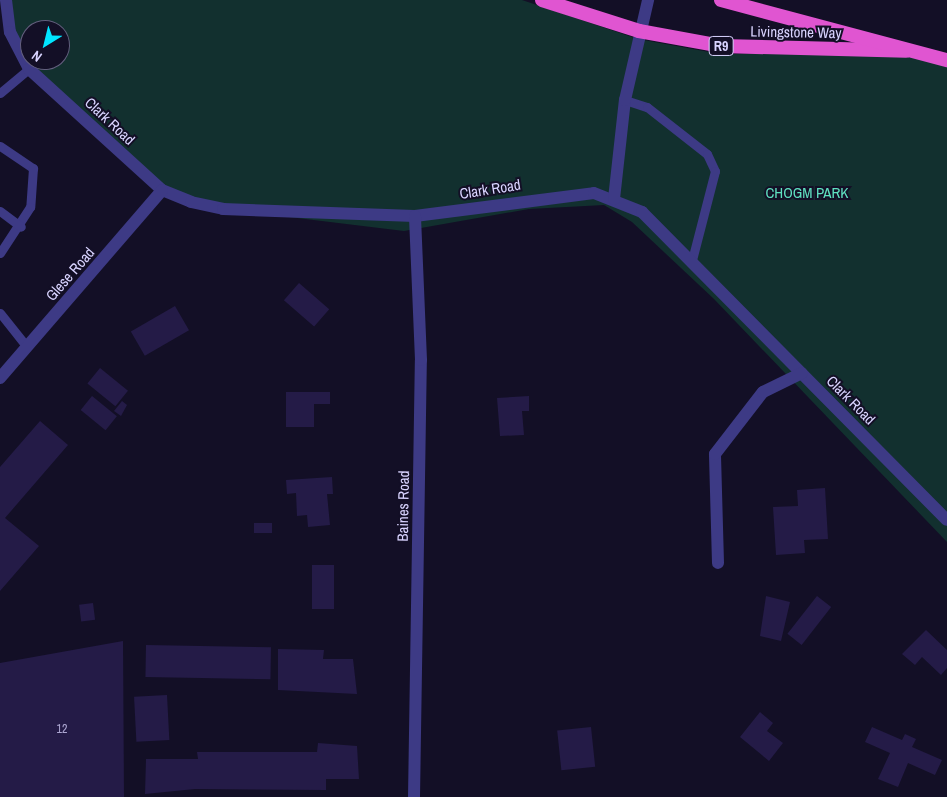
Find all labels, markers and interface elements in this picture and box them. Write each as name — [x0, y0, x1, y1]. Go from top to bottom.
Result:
north arrow — [20, 20, 70, 70]
street label: Livingstone Way — [750, 22, 842, 42]
road number: R9 — [708, 34, 734, 58]
text: N — [28, 47, 45, 66]
street label: Clark Road — [81, 93, 139, 149]
street label: Clark Road — [458, 175, 522, 203]
park label: CHOGM PARK — [765, 184, 849, 202]
street label: Glese Road — [42, 244, 98, 304]
street label: Clark Road — [823, 372, 879, 428]
street label: Baines Road — [393, 470, 413, 542]
house number: 12 — [57, 723, 67, 737]

